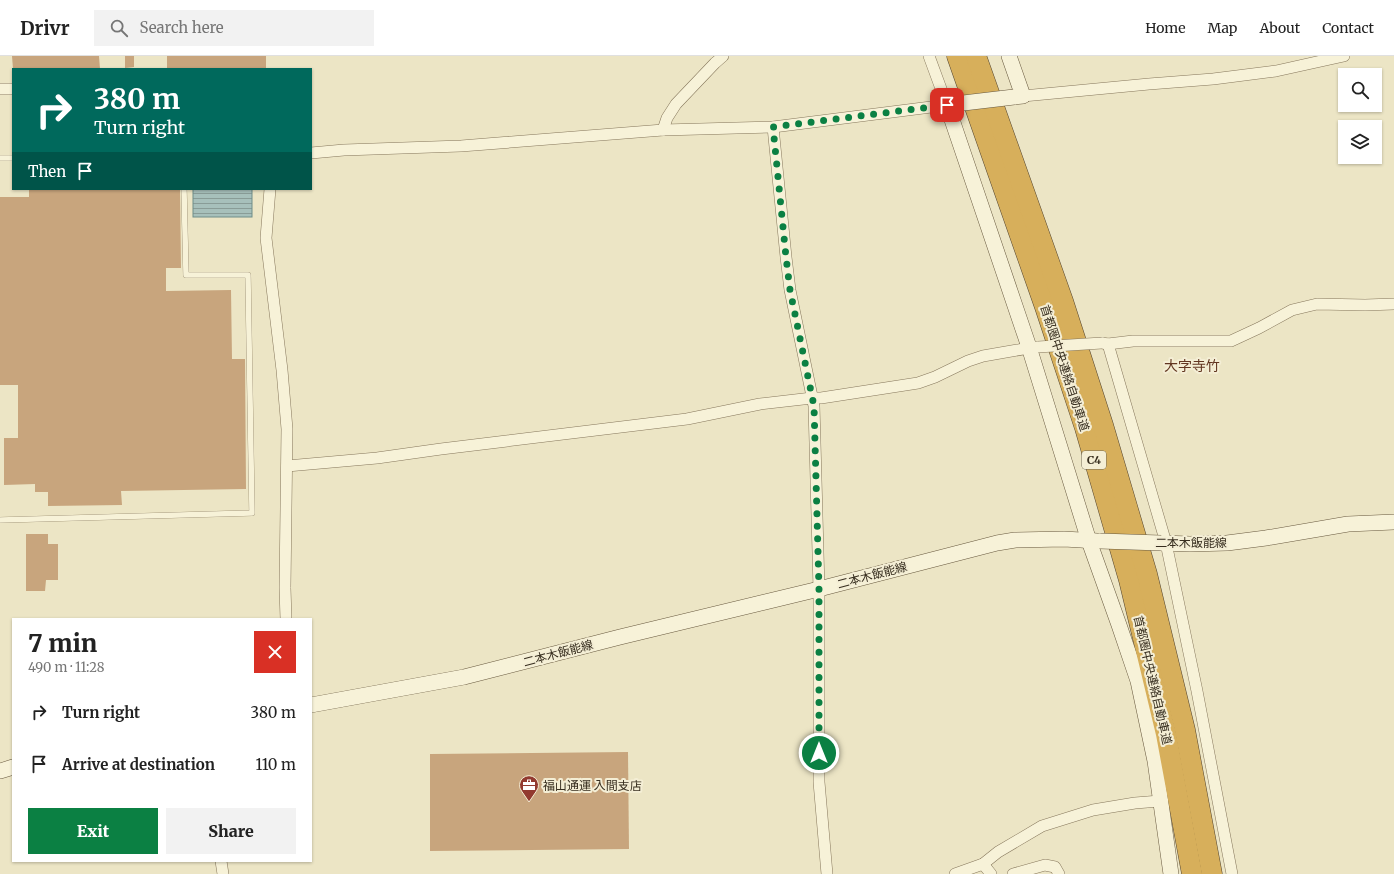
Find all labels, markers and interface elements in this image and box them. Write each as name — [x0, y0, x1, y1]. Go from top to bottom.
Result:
search box — [94, 10, 374, 46]
text: Drivr — [20, 16, 70, 40]
icon: search — [108, 17, 130, 39]
text: Search here — [140, 18, 224, 37]
text: Home — [1145, 19, 1186, 37]
text: Map — [1208, 19, 1237, 37]
text: About — [1259, 19, 1300, 37]
text: Contact — [1322, 19, 1374, 37]
map controls — [1338, 68, 1382, 164]
button: search — [1338, 68, 1382, 112]
text: 380 m — [94, 81, 180, 117]
icon: right — [28, 84, 80, 136]
pin — [930, 88, 964, 122]
icon: arrive — [936, 94, 958, 116]
text: Turn right — [94, 116, 185, 139]
button: layers — [1338, 120, 1382, 164]
icon: arrive — [74, 160, 96, 182]
text: Then — [28, 162, 66, 181]
street label: 首都圏中央連絡自動車道 — [1037, 303, 1093, 433]
district label: 大字寺竹 — [1164, 357, 1220, 375]
road number: C4 — [1082, 451, 1106, 469]
street label: 二本木飯能線 — [1155, 535, 1227, 550]
street label: 二本木飯能線 — [835, 558, 909, 592]
street label: 首都圏中央連絡自動車道 — [1131, 614, 1175, 746]
text: 7 min — [28, 628, 97, 659]
button: close — [254, 631, 296, 673]
street label: 二本木飯能線 — [521, 636, 595, 670]
text: 490 m · 11:28 — [28, 659, 104, 676]
icon: right — [28, 701, 50, 723]
text: Turn right — [62, 703, 140, 722]
text: 380 m — [251, 703, 296, 722]
position arrow — [798, 732, 840, 774]
icon: arrive — [28, 753, 50, 775]
text: Arrive at destination — [62, 755, 215, 774]
text: 110 m — [255, 755, 296, 774]
office icon: 福山通運 入間支店 — [518, 774, 540, 802]
place label: 福山通運 入間支店 — [543, 778, 642, 793]
button: Exit — [28, 808, 158, 854]
button: Share — [166, 808, 296, 854]

